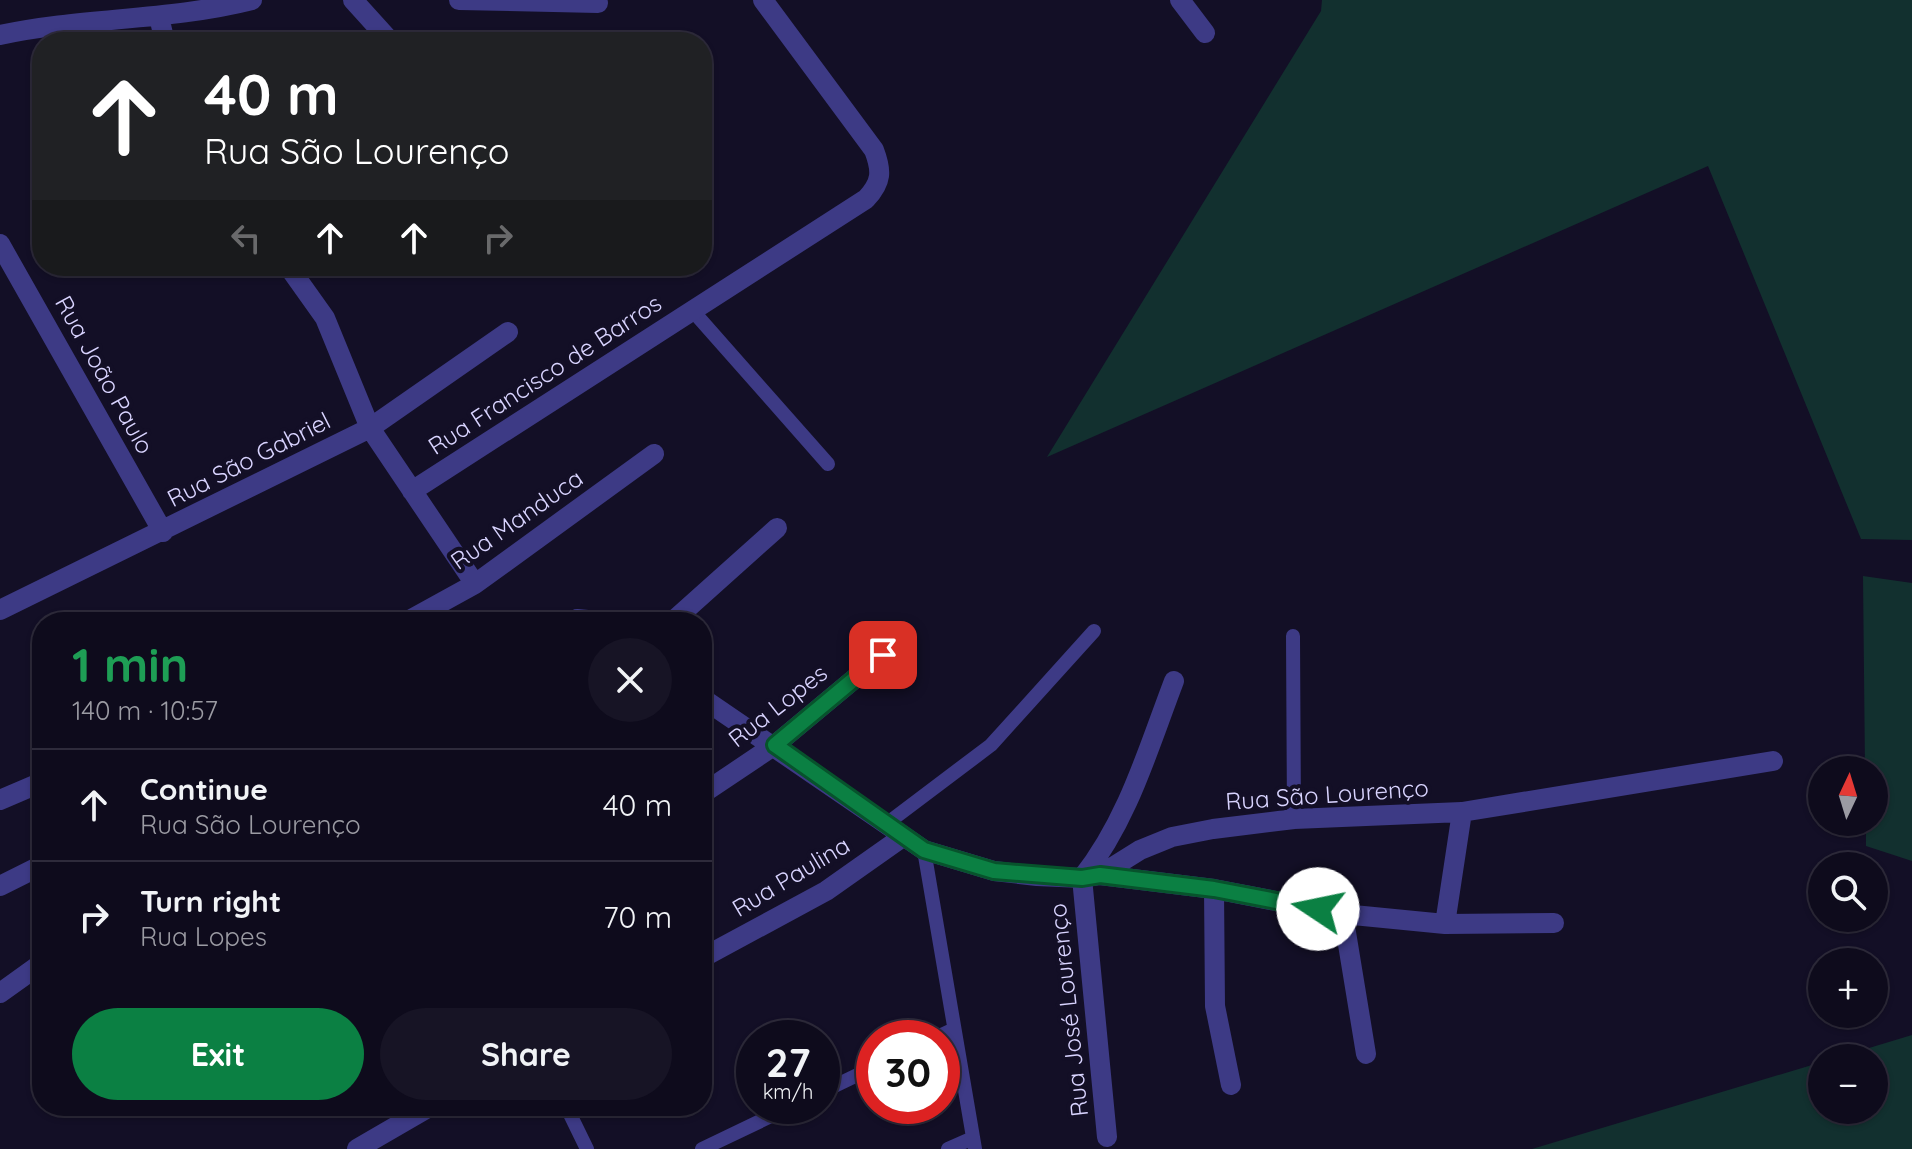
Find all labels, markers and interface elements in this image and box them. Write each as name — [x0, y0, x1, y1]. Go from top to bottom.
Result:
text: 40 m — [204, 59, 339, 129]
icon: ahead — [72, 64, 176, 168]
text: Rua São Lourenço — [204, 128, 510, 173]
icon: left — [224, 216, 268, 260]
icon: ahead — [308, 216, 352, 260]
icon: ahead — [392, 216, 436, 260]
icon: right — [476, 216, 520, 260]
street label: Rua Francisco de Barros — [422, 287, 667, 461]
street label: Rua João Paulo — [49, 290, 161, 459]
street label: Rua São Gabriel — [162, 405, 335, 513]
street label: Rua Manduca — [445, 463, 588, 576]
pin — [849, 621, 917, 689]
icon: arrive — [861, 633, 905, 677]
text: 1 min — [72, 634, 188, 694]
button: close — [588, 638, 672, 722]
street label: Rua Lopes — [722, 657, 833, 753]
text: 140 m · 10:57 — [72, 694, 218, 727]
north arrow — [1808, 756, 1888, 836]
map controls — [1808, 756, 1888, 1124]
text: Continue — [140, 770, 268, 808]
street label: Rua São Lourenço — [1224, 772, 1430, 816]
icon: ahead — [72, 783, 116, 827]
text: 40 m — [603, 786, 672, 824]
text: Rua São Lourenço — [140, 808, 361, 841]
street label: Rua Paulina — [726, 829, 855, 923]
button: search — [1808, 852, 1888, 932]
position arrow — [1276, 867, 1360, 951]
text: Turn right — [140, 882, 281, 920]
icon: right — [72, 895, 116, 939]
text: 70 m — [603, 898, 672, 936]
street label: Rua José Lourenço — [1042, 902, 1094, 1118]
text: Rua Lopes — [140, 920, 267, 953]
button: + — [1808, 948, 1888, 1028]
button: Exit — [72, 1008, 364, 1100]
button: Share — [380, 1008, 672, 1100]
speed limit sign: 30 — [856, 1020, 960, 1124]
text: 27 — [766, 1037, 810, 1087]
button: − — [1808, 1044, 1888, 1124]
text: km/h — [763, 1079, 813, 1104]

